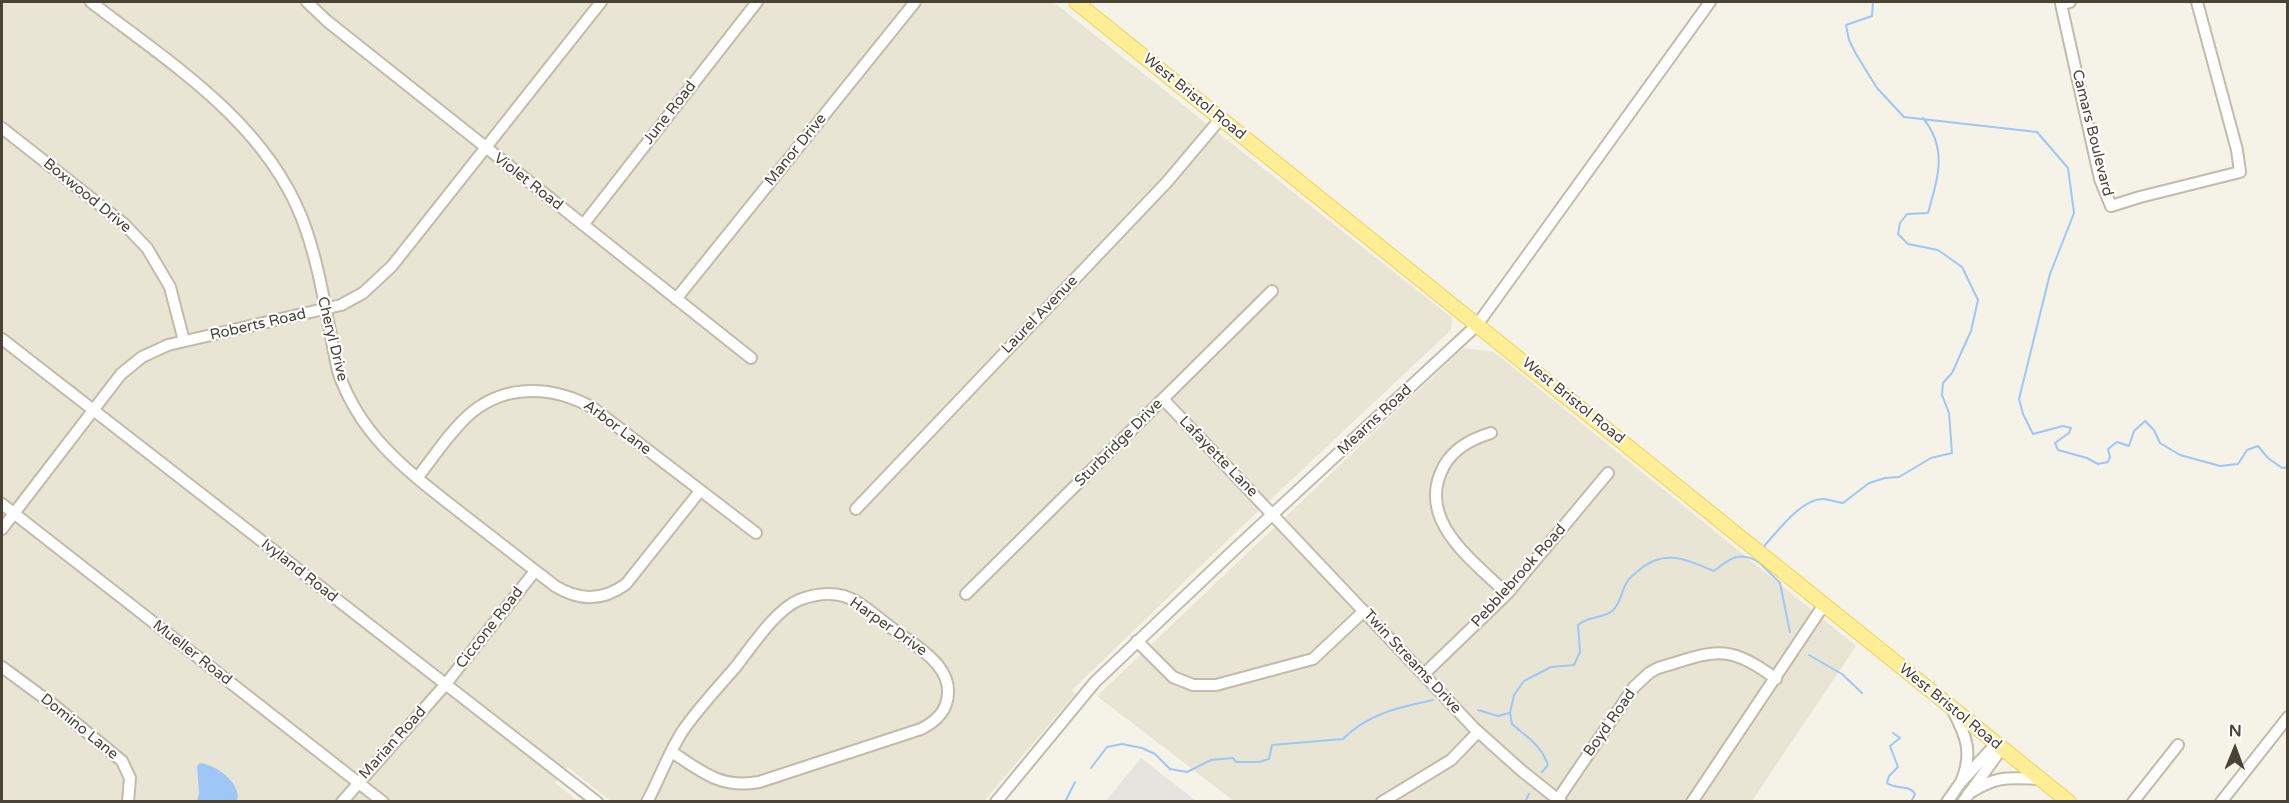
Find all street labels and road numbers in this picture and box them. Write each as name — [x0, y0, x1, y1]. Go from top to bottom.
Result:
street label: West Bristol Road — [1139, 50, 1249, 144]
street label: Camars Boulevard — [2068, 68, 2116, 198]
street label: June Road — [640, 78, 700, 148]
street label: Manor Drive — [761, 110, 831, 190]
street label: Violet Road — [490, 149, 566, 215]
street label: Boxwood Drive — [39, 155, 135, 237]
street label: Laurel Avenue — [998, 272, 1082, 358]
street label: Cheryl Drive — [313, 295, 351, 383]
street label: Roberts Road — [208, 305, 308, 345]
street label: West Bristol Road — [1518, 354, 1628, 448]
street label: Mearns Road — [1334, 381, 1416, 459]
street label: Sturbridge Drive — [1071, 395, 1167, 491]
street label: Arbor Lane — [580, 397, 654, 459]
street label: Lafayette Lane — [1175, 413, 1261, 501]
street label: Pebblebrook Road — [1468, 521, 1570, 631]
street label: Ivyland Road — [257, 535, 341, 607]
street label: Ciccone Road — [453, 584, 527, 672]
street label: Harper Drive — [846, 594, 930, 660]
street label: Twin Streams Drive — [1359, 606, 1465, 718]
street label: Mueller Road — [149, 617, 235, 689]
street label: West Bristol Road — [1895, 660, 2005, 754]
street label: Boyd Road — [1580, 686, 1640, 760]
street label: Domino Lane — [37, 690, 121, 764]
street label: Marian Road — [356, 703, 430, 783]

